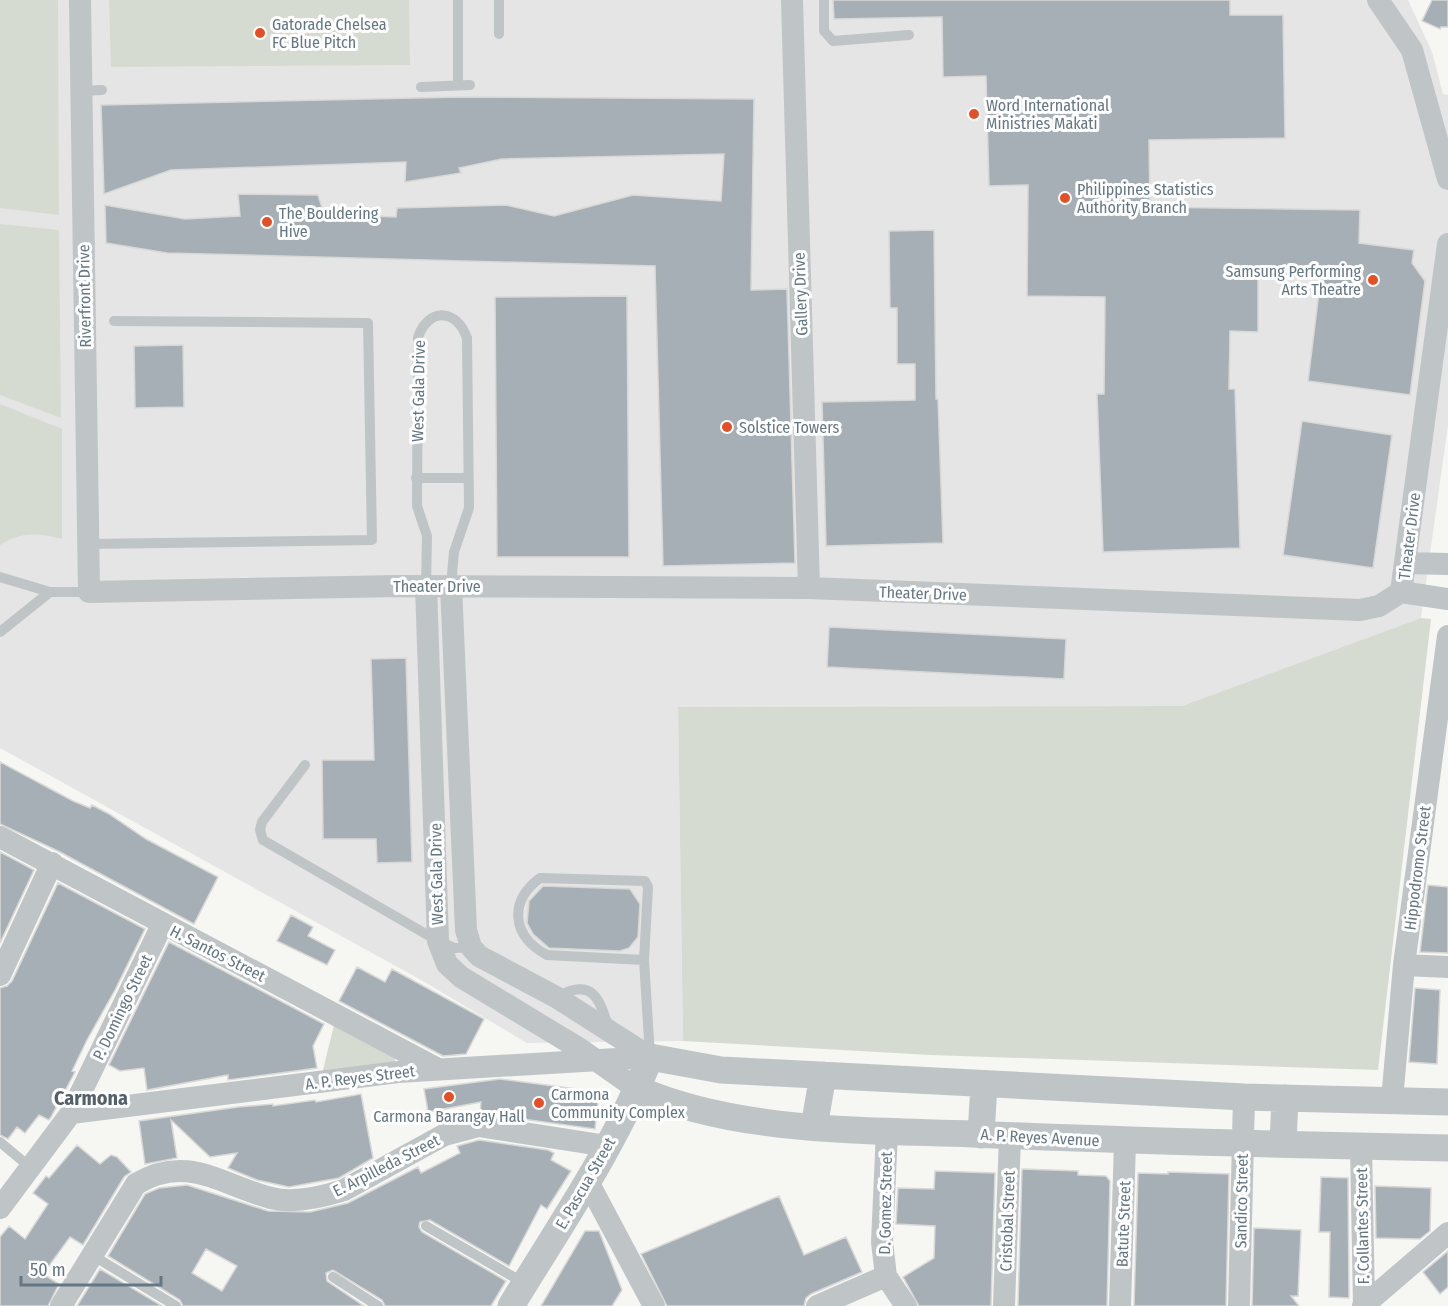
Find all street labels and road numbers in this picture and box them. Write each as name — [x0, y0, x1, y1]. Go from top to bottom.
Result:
street label: Riverfront Drive — [74, 244, 95, 348]
street label: Gallery Drive — [790, 252, 811, 336]
street label: West Gala Drive — [408, 340, 429, 442]
street label: Theater Drive — [1395, 491, 1424, 581]
street label: Theater Drive — [393, 577, 481, 596]
street label: Theater Drive — [879, 582, 967, 605]
street label: Hippodromo Street — [1400, 804, 1435, 931]
street label: West Gala Drive — [426, 823, 447, 925]
street label: H. Santos Street — [167, 921, 269, 986]
street label: P. Domingo Street — [89, 951, 156, 1063]
street label: A. P. Reyes Street — [304, 1061, 417, 1094]
street label: A. P. Reyes Avenue — [980, 1125, 1100, 1150]
street label: E. Arpilleda Street — [330, 1130, 443, 1200]
street label: E. Pascua Street — [552, 1133, 620, 1233]
street label: D. Gomez Street — [875, 1150, 896, 1255]
street label: Sandico Street — [1231, 1153, 1252, 1249]
street label: F. Collantes Street — [1352, 1167, 1373, 1284]
street label: Cristobal Street — [996, 1169, 1019, 1272]
street label: Batute Street — [1113, 1180, 1135, 1267]

